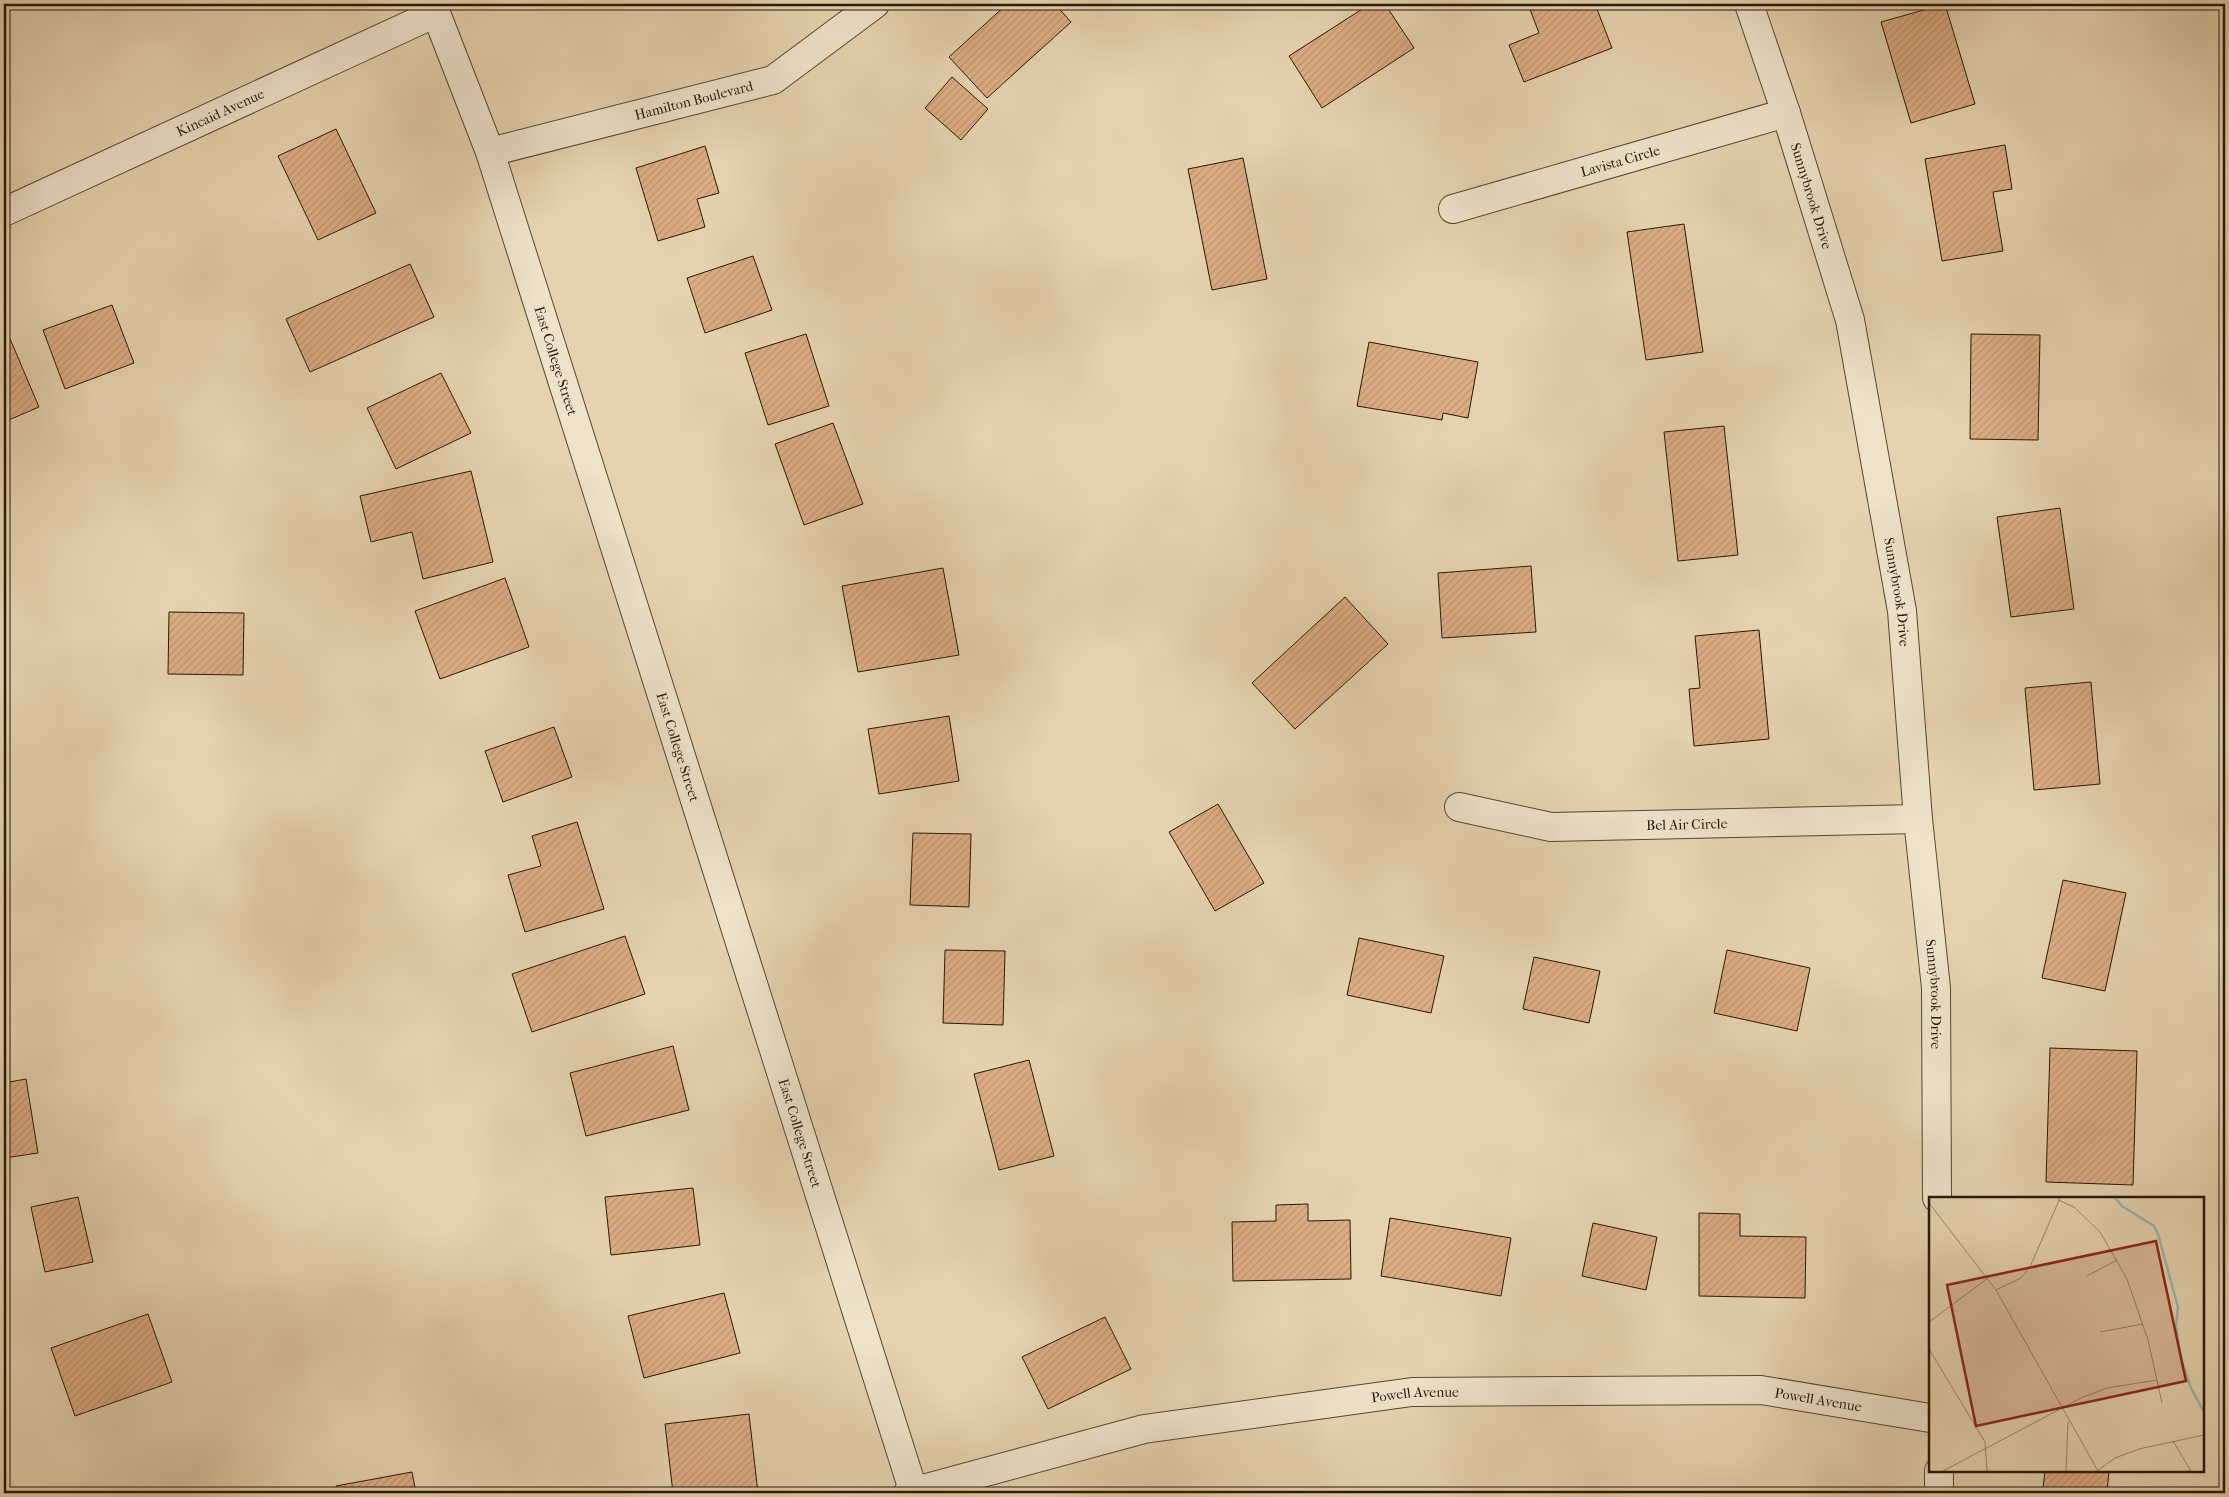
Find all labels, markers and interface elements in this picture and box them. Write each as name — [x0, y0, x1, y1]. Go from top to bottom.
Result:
street label: Hamilton Boulevard — [633, 77, 755, 123]
street label: Kincaid Avenue — [173, 85, 267, 140]
street label: Lavista Circle — [1579, 141, 1662, 180]
street label: Sunnybrook Drive — [1787, 141, 1836, 251]
street label: East College Street — [531, 304, 581, 418]
street label: Sunnybrook Drive — [1881, 536, 1913, 647]
street label: East College Street — [653, 690, 703, 804]
street label: Bel Air Circle — [1646, 815, 1728, 833]
street label: Sunnybrook Drive — [1922, 938, 1945, 1049]
street label: East College Street — [775, 1076, 825, 1190]
inset map — [1929, 1197, 2204, 1472]
street label: Powell Avenue — [1370, 1383, 1459, 1406]
street label: Powell Avenue — [1773, 1384, 1863, 1415]

